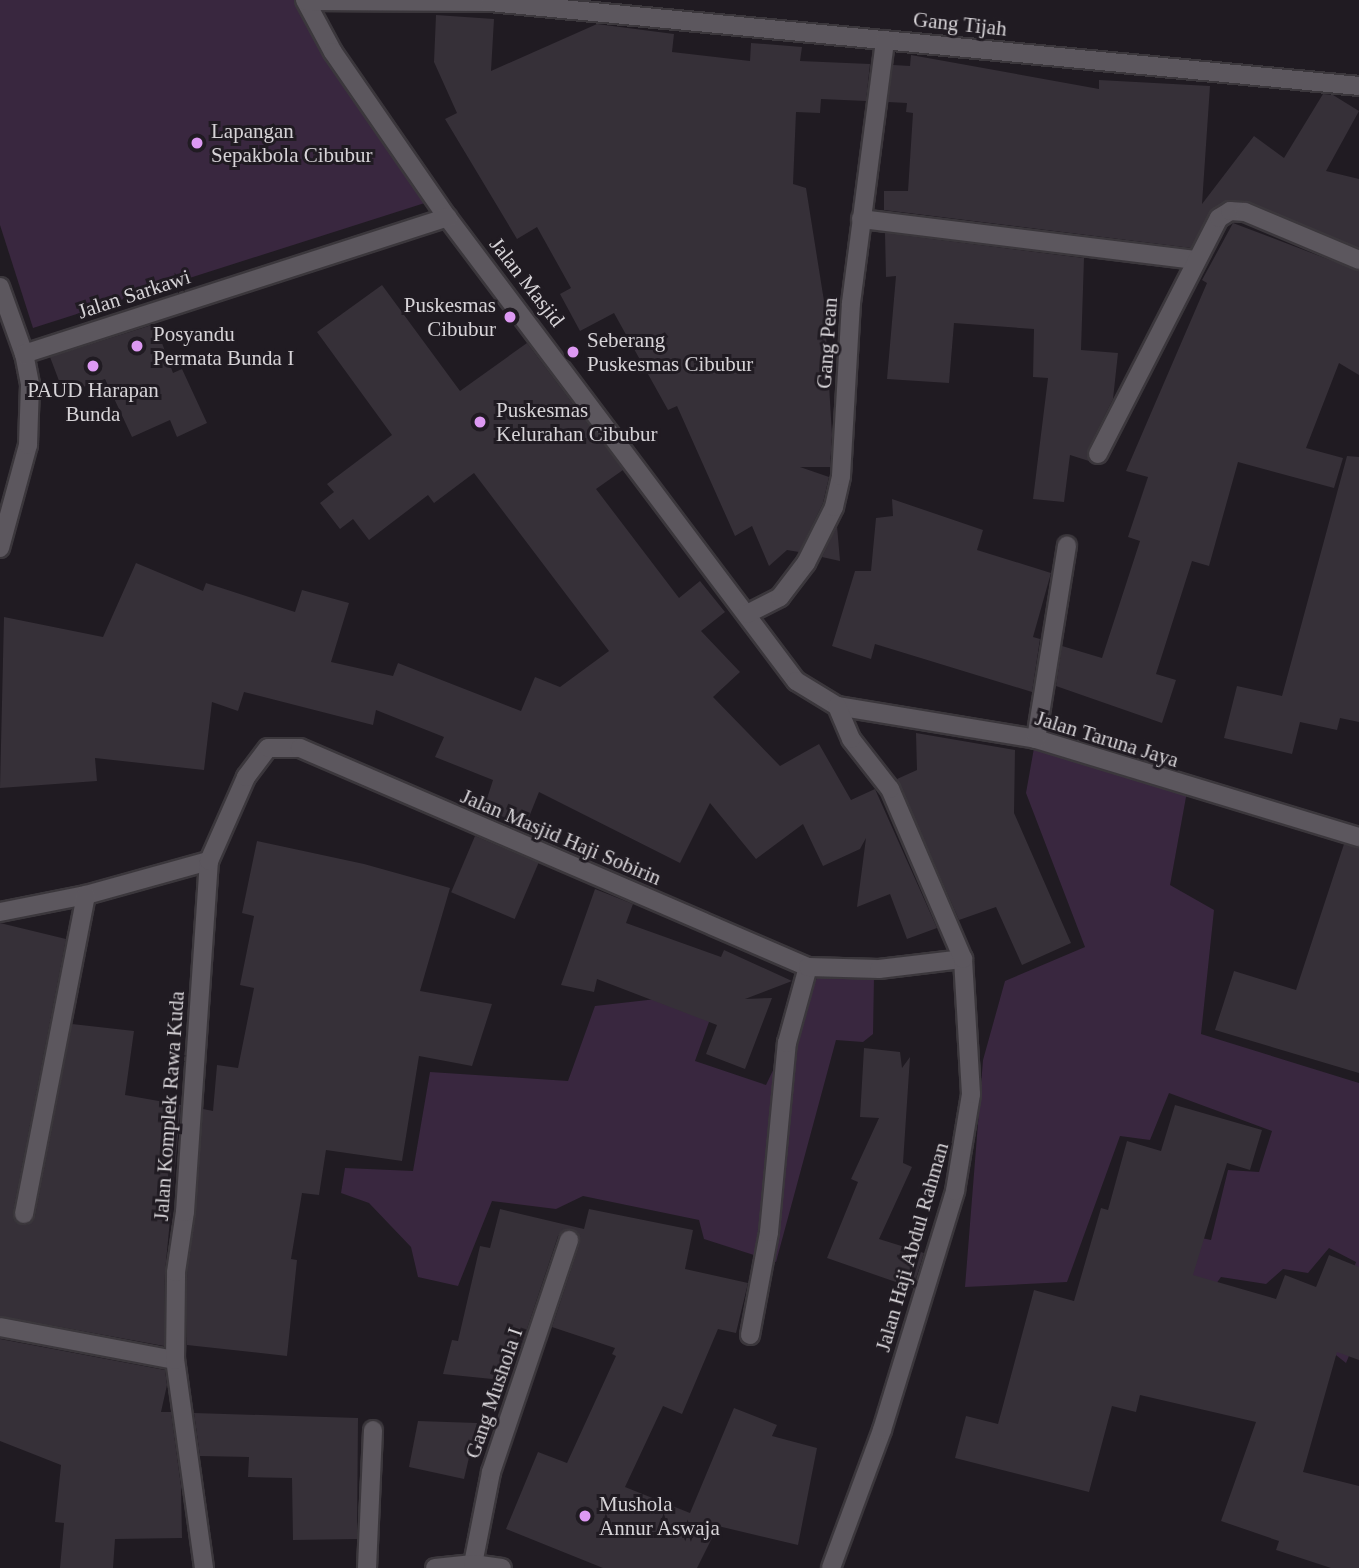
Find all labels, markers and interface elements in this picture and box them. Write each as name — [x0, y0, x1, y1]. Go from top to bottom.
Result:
street label: Gang Tijah — [912, 7, 1008, 41]
place label: Lapangan Sepakbola Cibubur — [211, 118, 373, 168]
marker: Lapangan Sepakbola Cibubur — [189, 135, 205, 151]
street label: Jalan Masjid — [484, 232, 570, 332]
street label: Jalan Sarkawi — [74, 264, 194, 324]
place label: Puskesmas Cibubur — [404, 292, 496, 342]
street label: Gang Pean — [811, 296, 843, 390]
marker: Puskesmas Cibubur — [502, 309, 518, 325]
place label: Posyandu Permata Bunda I — [153, 321, 294, 371]
place label: Seberang Puskesmas Cibubur — [587, 327, 753, 377]
marker: Posyandu Permata Bunda I — [127, 336, 147, 356]
marker: Seberang Puskesmas Cibubur — [565, 344, 581, 360]
marker: PAUD Harapan Bunda — [85, 358, 101, 374]
place label: PAUD Harapan Bunda — [27, 377, 159, 427]
place label: Puskesmas Kelurahan Cibubur — [496, 397, 658, 447]
marker: Puskesmas Kelurahan Cibubur — [470, 412, 490, 432]
street label: Jalan Taruna Jaya — [1032, 705, 1182, 773]
street label: Jalan Masjid Haji Sobirin — [457, 783, 665, 891]
street label: Jalan Komplek Rawa Kuda — [148, 990, 190, 1222]
street label: Jalan Haji Abdul Rahman — [870, 1139, 954, 1355]
street label: Gang Mushola I — [460, 1324, 528, 1462]
place label: Mushola Annur Aswaja — [599, 1491, 721, 1541]
marker: Mushola Annur Aswaja — [577, 1508, 593, 1524]

